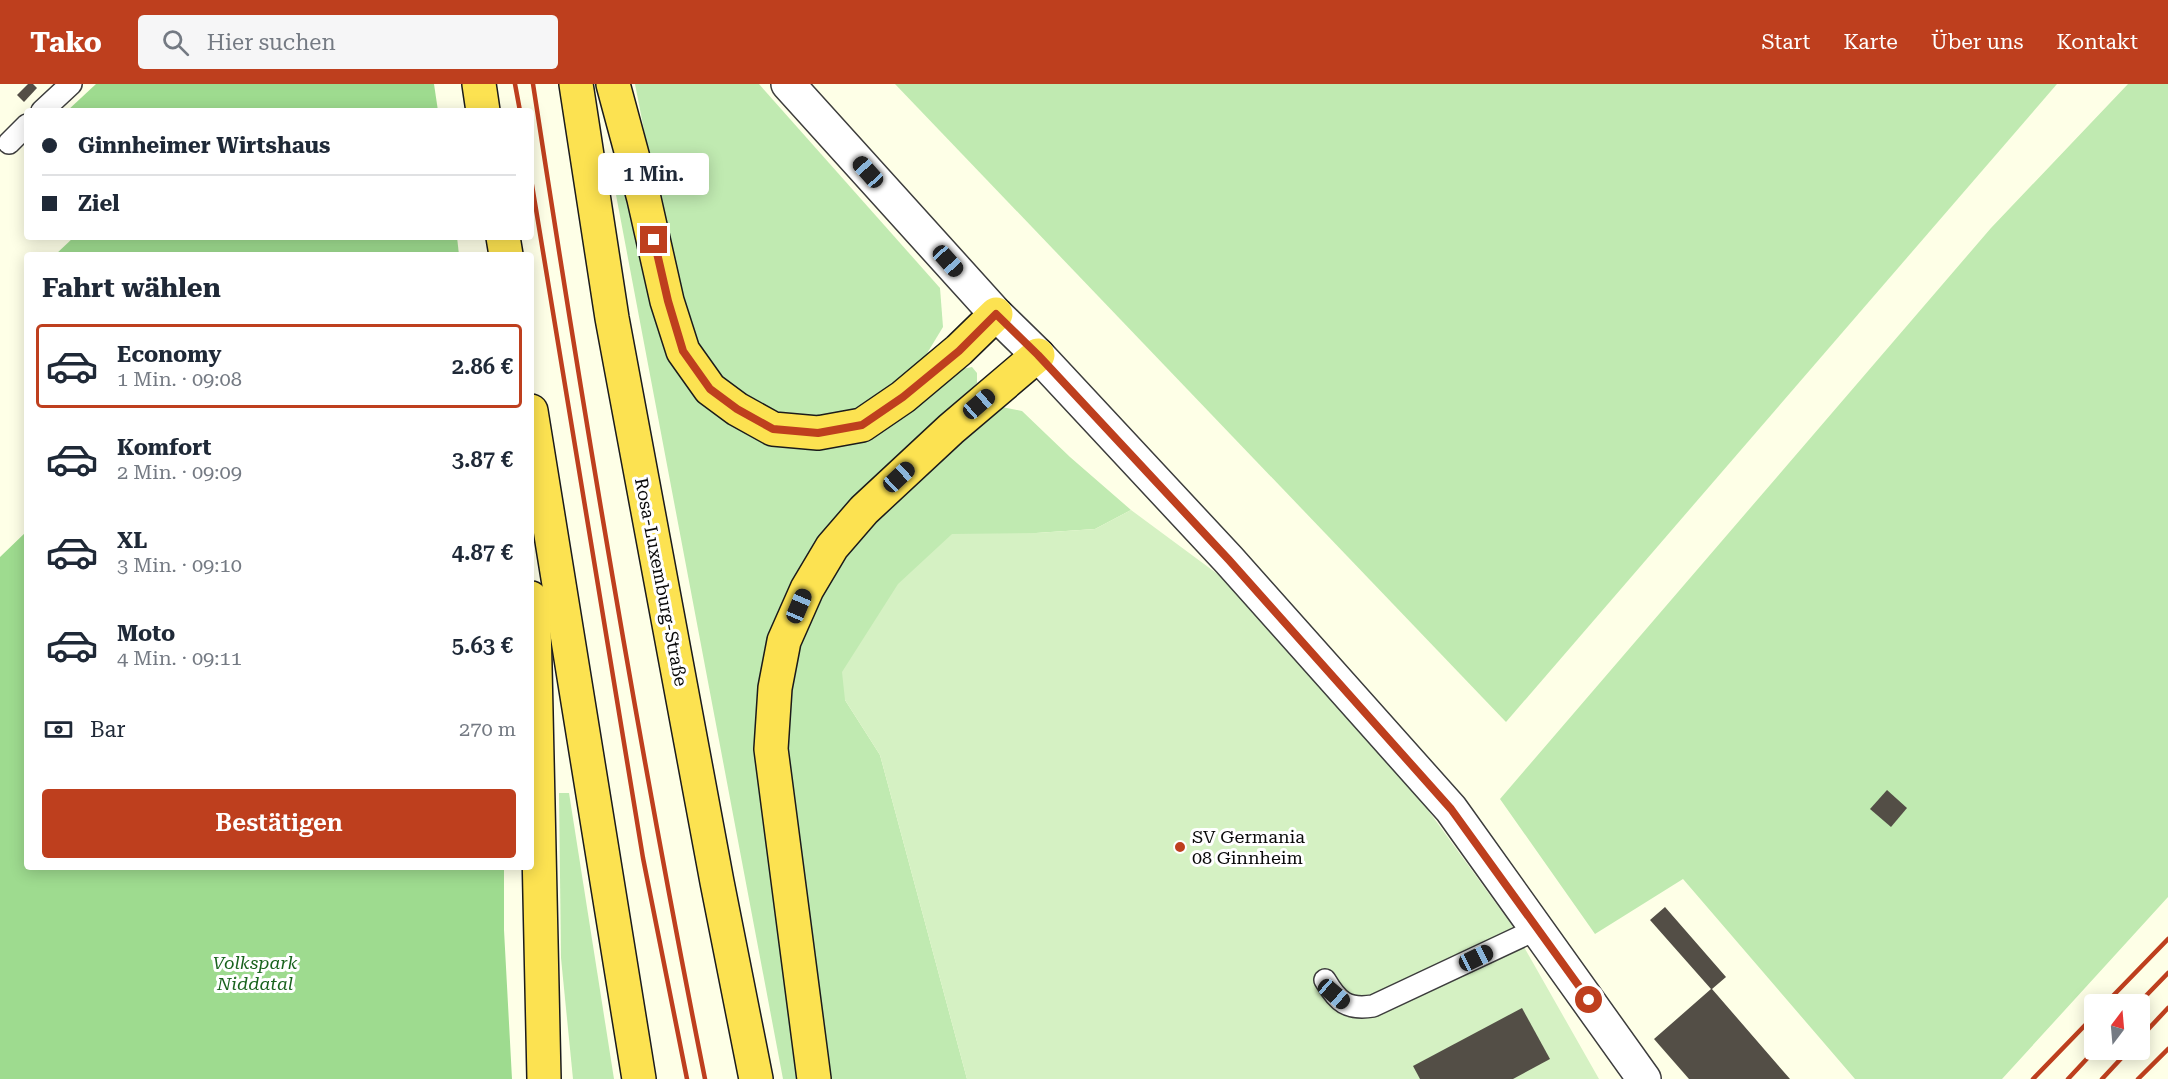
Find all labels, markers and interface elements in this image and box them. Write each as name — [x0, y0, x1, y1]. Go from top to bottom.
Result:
search box — [138, 15, 558, 69]
text: Tako — [30, 26, 102, 59]
icon: search — [159, 26, 192, 59]
text: Hier suchen — [207, 30, 336, 55]
text: Start — [1762, 30, 1810, 54]
text: Karte — [1843, 30, 1898, 54]
text: Über uns — [1931, 30, 2023, 54]
text: Kontakt — [2056, 30, 2138, 54]
text: Ginnheimer Wirtshaus — [78, 133, 330, 158]
callout: 1 Min. — [598, 153, 710, 195]
car — [849, 153, 887, 191]
text: 1 Min. — [623, 162, 684, 186]
text: Ziel — [78, 191, 119, 216]
route end — [640, 226, 667, 253]
car — [929, 242, 967, 280]
text: Fahrt wählen — [42, 272, 221, 304]
icon: car — [45, 339, 99, 393]
text: Economy — [117, 342, 221, 367]
text: 2.86 € — [452, 354, 513, 379]
text: 1 Min. · 09:08 — [117, 367, 242, 391]
car — [960, 385, 998, 423]
icon: car — [45, 432, 99, 486]
text: Komfort — [117, 435, 212, 460]
text: 3.87 € — [452, 447, 513, 472]
car — [880, 458, 918, 496]
text: 2 Min. · 09:09 — [117, 460, 242, 484]
street label: Rosa-Luxemburg-Straße — [631, 476, 692, 688]
icon: car — [45, 525, 99, 579]
text: XL — [117, 528, 147, 553]
text: 4.87 € — [452, 540, 513, 565]
text: 3 Min. · 09:10 — [117, 553, 242, 577]
car — [784, 586, 814, 626]
icon: car — [45, 618, 99, 672]
text: Moto — [117, 621, 175, 646]
text: 5.63 € — [452, 633, 513, 658]
text: 4 Min. · 09:11 — [117, 646, 242, 670]
icon: cash — [42, 713, 75, 746]
text: Bar — [90, 717, 126, 742]
text: 270 m — [459, 717, 516, 741]
button: Bestätigen — [42, 789, 516, 858]
place label: SV Germania 08 Ginnheim — [1192, 826, 1305, 868]
marker: SV Germania 08 Ginnheim — [1173, 840, 1187, 854]
car — [1456, 942, 1496, 974]
park label: Volkspark Niddatal — [213, 952, 297, 994]
car — [1315, 975, 1353, 1013]
route start — [1575, 986, 1602, 1013]
north arrow — [2084, 994, 2150, 1060]
map controls — [2084, 994, 2150, 1060]

